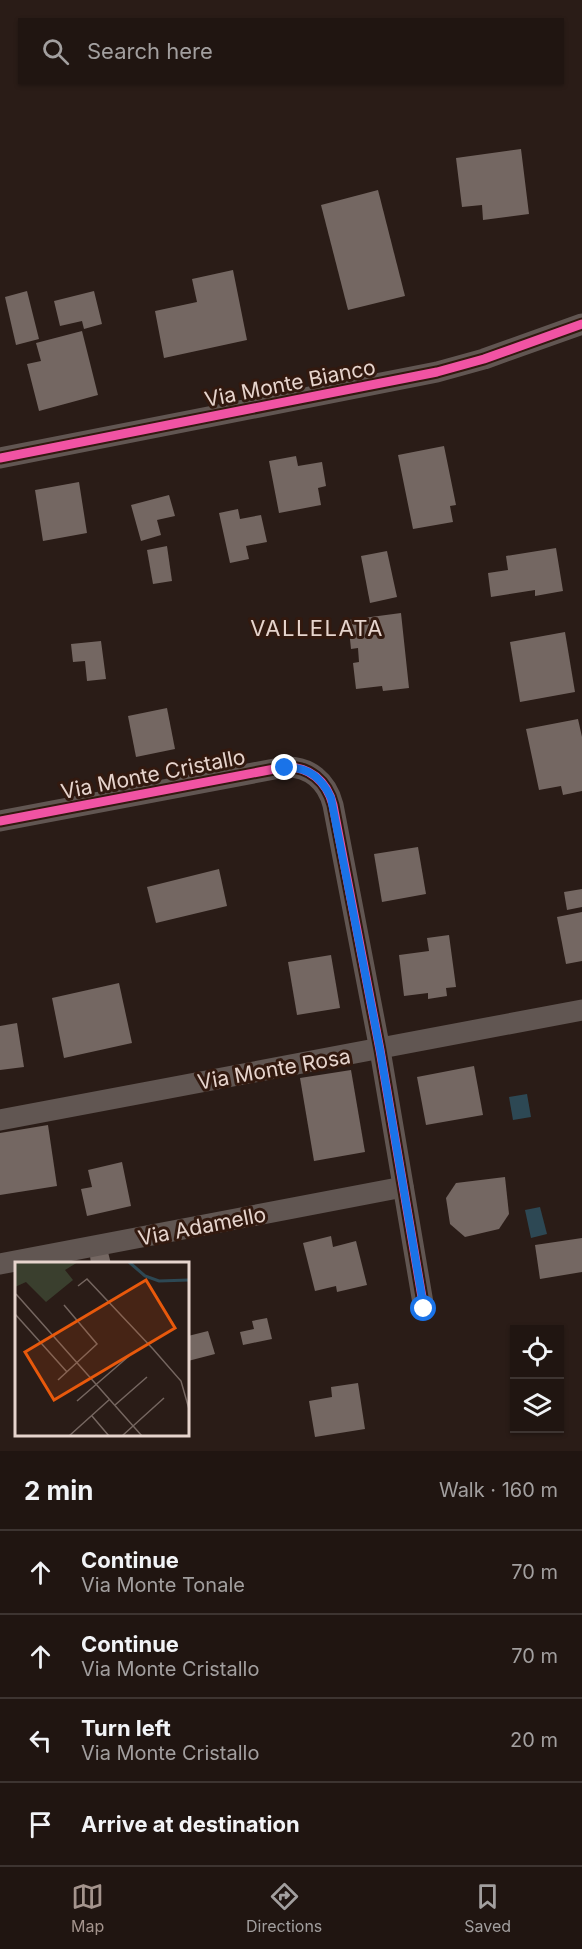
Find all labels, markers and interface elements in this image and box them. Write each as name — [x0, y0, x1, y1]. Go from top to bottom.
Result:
search box — [18, 18, 564, 84]
icon: search — [39, 35, 72, 68]
text: Search here — [87, 38, 213, 64]
street label: Via Monte Bianco — [202, 354, 378, 412]
district label: VALLELATA — [250, 615, 384, 641]
street label: Via Monte Cristallo — [59, 744, 247, 804]
route end — [271, 754, 297, 780]
street label: Via Monte Rosa — [196, 1043, 352, 1095]
street label: Via Adamello — [136, 1201, 268, 1251]
inset map — [15, 1262, 189, 1436]
route start — [410, 1295, 436, 1321]
map controls — [510, 1325, 564, 1433]
button: locate — [510, 1325, 564, 1379]
button: layers — [510, 1379, 564, 1433]
text: 2 min — [24, 1475, 94, 1506]
text: Walk · 160 m — [439, 1478, 558, 1502]
text: Continue — [81, 1547, 179, 1573]
icon: ahead — [24, 1556, 57, 1589]
text: 70 m — [511, 1560, 558, 1584]
text: Via Monte Tonale — [81, 1573, 245, 1597]
text: Continue — [81, 1631, 179, 1657]
icon: ahead — [24, 1640, 57, 1673]
text: 70 m — [511, 1644, 558, 1668]
text: Via Monte Cristallo — [81, 1657, 259, 1681]
text: Turn left — [81, 1715, 171, 1741]
icon: left — [24, 1724, 57, 1757]
text: 20 m — [510, 1728, 558, 1752]
text: Via Monte Cristallo — [81, 1741, 259, 1765]
icon: arrive — [24, 1808, 57, 1841]
text: Arrive at destination — [81, 1811, 300, 1837]
tab: Map — [71, 1880, 104, 1936]
tab: Directions — [246, 1880, 322, 1936]
tab: Saved — [464, 1880, 511, 1936]

